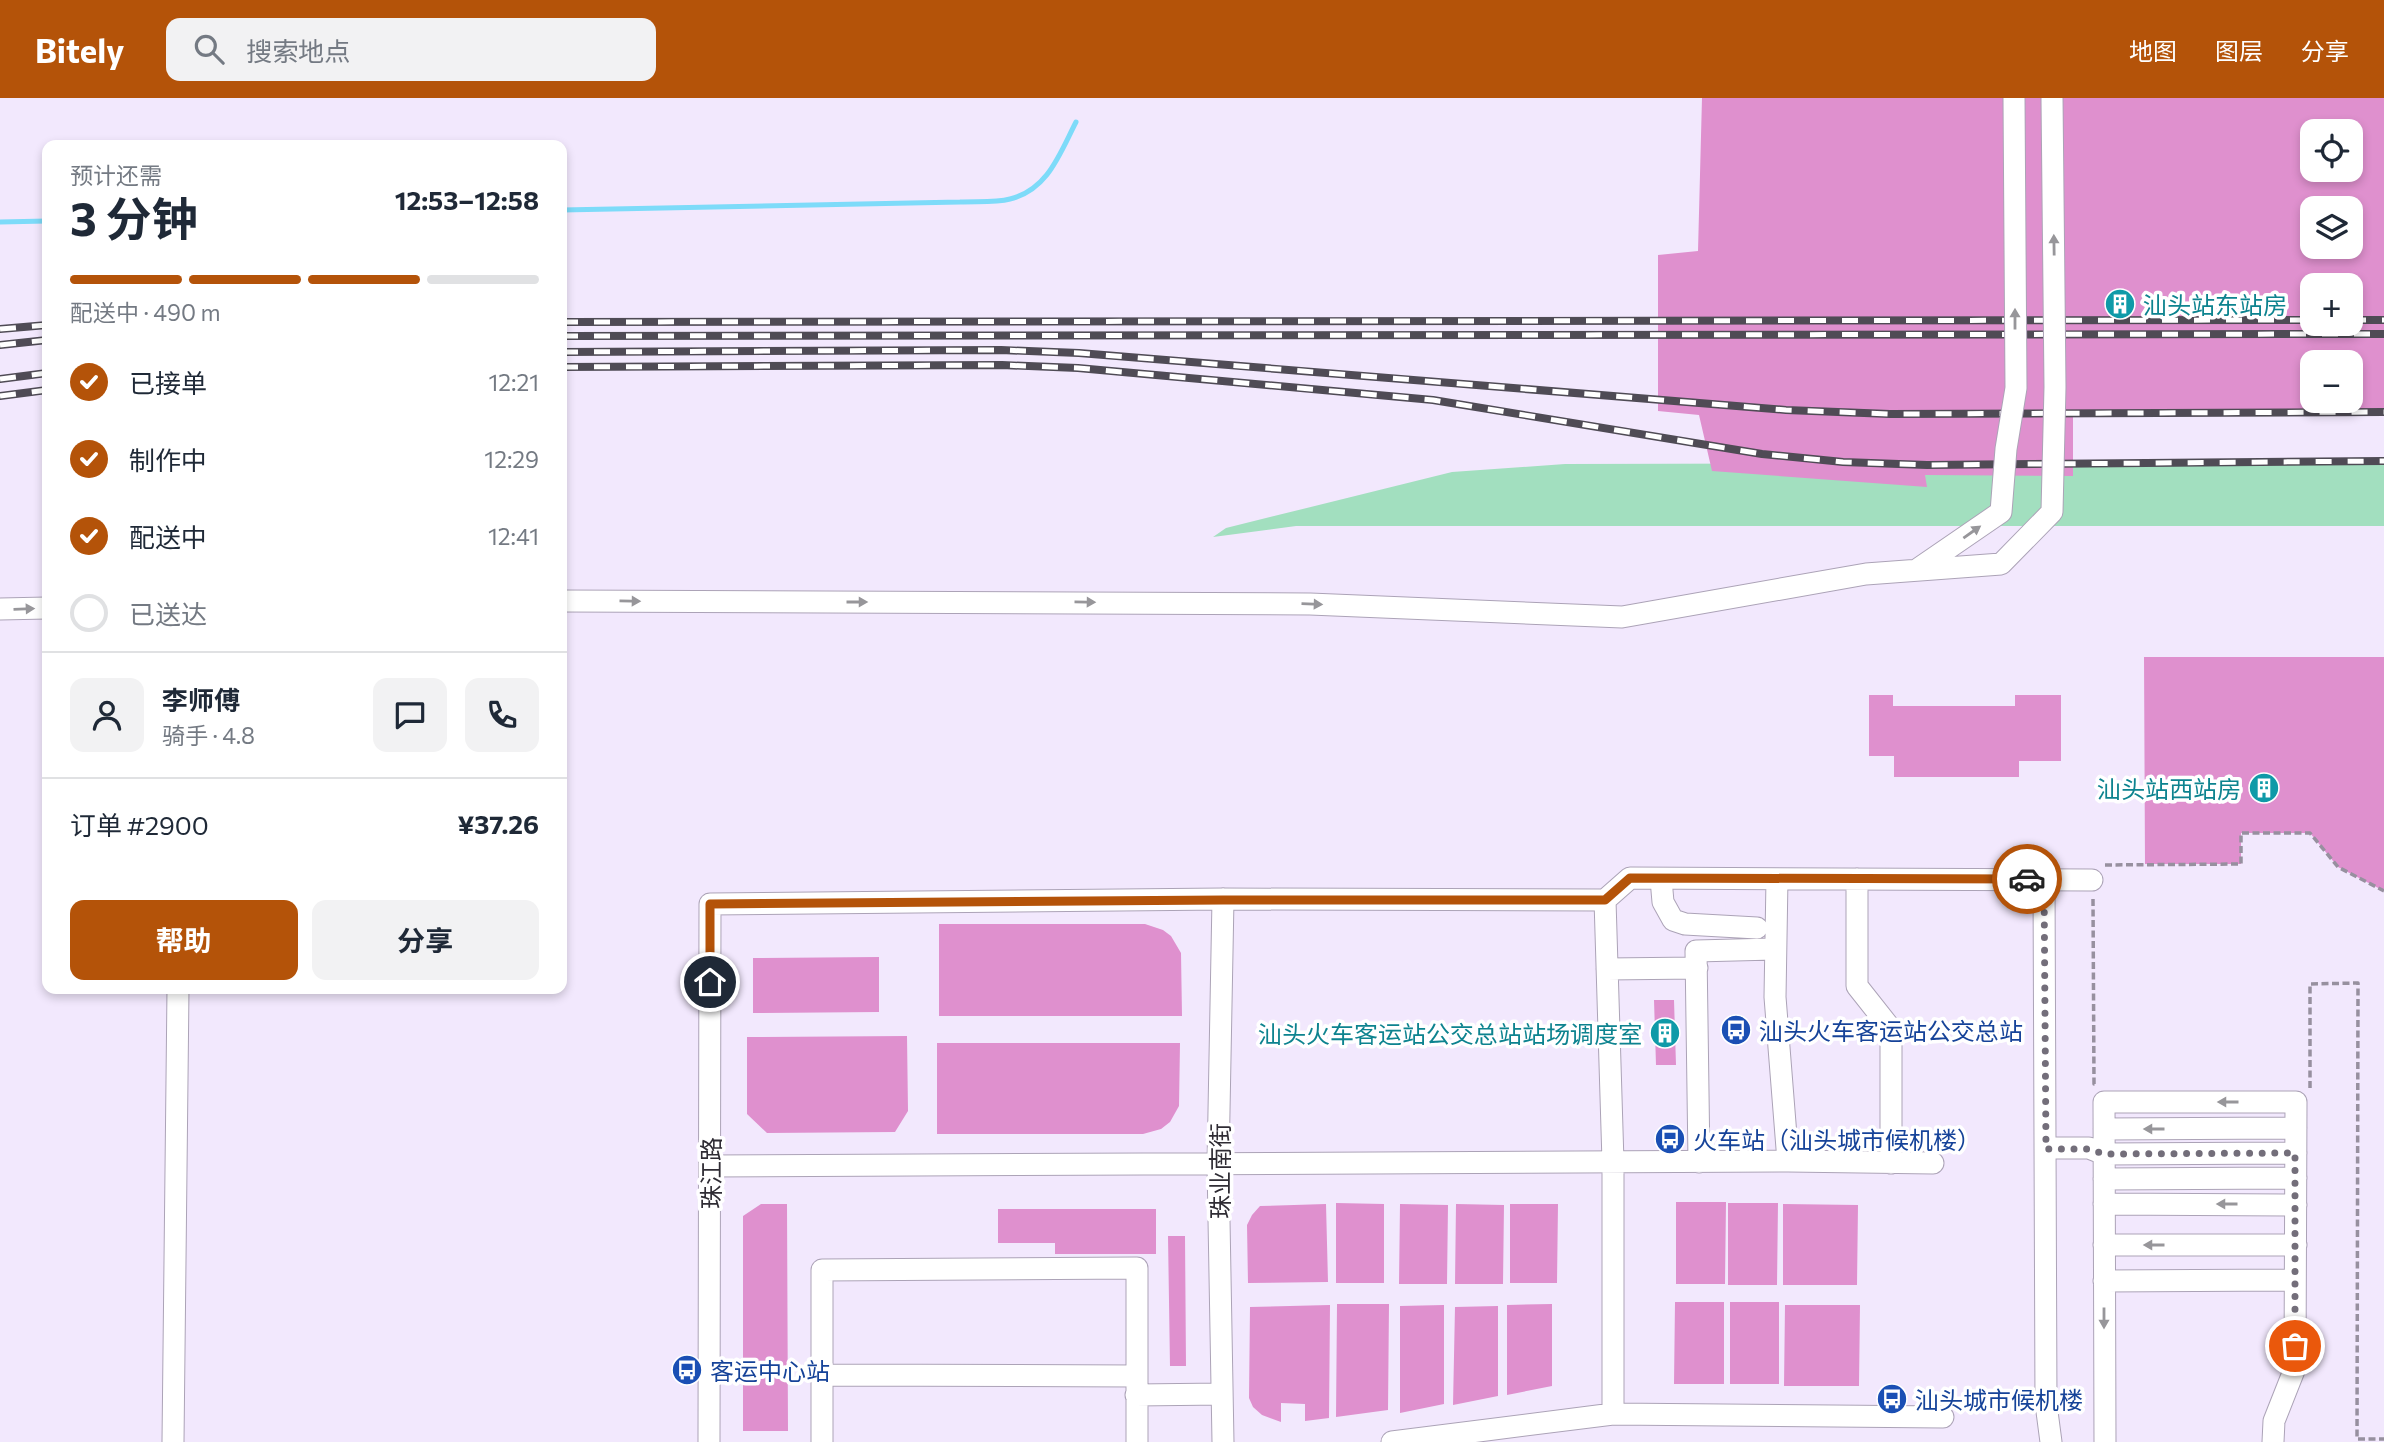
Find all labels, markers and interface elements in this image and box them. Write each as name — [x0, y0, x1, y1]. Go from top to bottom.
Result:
search box — [166, 18, 656, 81]
text: Bitely — [35, 29, 124, 70]
icon: search — [190, 30, 228, 68]
text: 搜索地点 — [246, 35, 350, 66]
text: 地图 — [2129, 36, 2177, 65]
text: 图层 — [2215, 36, 2263, 65]
text: 分享 — [2301, 36, 2349, 65]
map controls — [2300, 119, 2363, 413]
button: locate — [2300, 119, 2363, 182]
text: 预计还需 — [70, 161, 162, 189]
text: 12:53–12:58 — [395, 184, 539, 215]
text: 3 分钟 — [70, 189, 198, 245]
button: layers — [2300, 196, 2363, 259]
one-way arrow — [2048, 234, 2059, 256]
button: + — [2300, 273, 2363, 336]
building icon: 汕头站东站房 — [2103, 287, 2137, 321]
place label: 汕头站东站房 — [2143, 290, 2287, 319]
text: 配送中 · 490 m — [70, 298, 220, 326]
one-way arrow — [2009, 308, 2021, 330]
button: − — [2300, 350, 2363, 413]
icon: check — [70, 363, 108, 401]
text: 已接单 — [129, 367, 207, 398]
text: 12:21 — [488, 368, 539, 396]
icon: check — [70, 440, 108, 478]
text: 制作中 — [129, 444, 207, 475]
text: 12:29 — [484, 445, 539, 473]
icon: check — [70, 517, 108, 555]
text: 配送中 — [129, 521, 207, 552]
text: 12:41 — [488, 522, 539, 550]
one-way arrow — [1963, 525, 1981, 539]
one-way arrow — [619, 595, 641, 607]
one-way arrow — [847, 596, 869, 608]
one-way arrow — [1074, 596, 1096, 607]
text: 已送达 — [129, 598, 207, 629]
one-way arrow — [1302, 599, 1324, 610]
one-way arrow — [13, 603, 35, 614]
button: person — [70, 678, 144, 752]
button: chat — [373, 678, 447, 752]
button: phone — [465, 678, 539, 752]
text: 李师傅 — [162, 684, 240, 715]
text: 骑手 · 4.8 — [162, 721, 255, 749]
building icon: 汕头站西站房 — [2247, 771, 2281, 805]
place label: 汕头站西站房 — [2097, 774, 2241, 803]
text: ¥37.26 — [458, 808, 539, 839]
text: 订单 #2900 — [70, 809, 209, 840]
courier — [1992, 844, 2062, 914]
icon: car — [2008, 860, 2046, 898]
button: 帮助 — [70, 900, 298, 980]
button: 分享 — [312, 900, 539, 980]
pin — [680, 952, 740, 1012]
icon: home — [691, 963, 729, 1001]
bus stop icon: 汕头火车客运站公交总站 — [1719, 1013, 1753, 1047]
building icon: 汕头火车客运站公交总站站场调度室 — [1648, 1016, 1682, 1050]
place label: 汕头火车客运站公交总站 — [1759, 1016, 2023, 1045]
place label: 汕头火车客运站公交总站站场调度室 — [1258, 1019, 1642, 1048]
one-way arrow — [2216, 1096, 2238, 1108]
bus stop icon: 火车站（汕头城市候机楼） — [1653, 1122, 1687, 1156]
street label: 珠业南街 — [1205, 1123, 1234, 1219]
one-way arrow — [2143, 1123, 2165, 1135]
place label: 火车站（汕头城市候机楼） — [1693, 1125, 1981, 1154]
street label: 珠江路 — [696, 1137, 725, 1209]
one-way arrow — [2216, 1198, 2238, 1210]
one-way arrow — [2143, 1239, 2165, 1251]
one-way arrow — [2098, 1307, 2110, 1329]
pin — [2265, 1316, 2325, 1376]
icon: bag — [2276, 1327, 2314, 1365]
bus stop icon: 客运中心站 — [670, 1353, 704, 1387]
place label: 客运中心站 — [710, 1356, 830, 1385]
bus stop icon: 汕头城市候机楼 — [1875, 1382, 1909, 1416]
place label: 汕头城市候机楼 — [1915, 1385, 2083, 1414]

